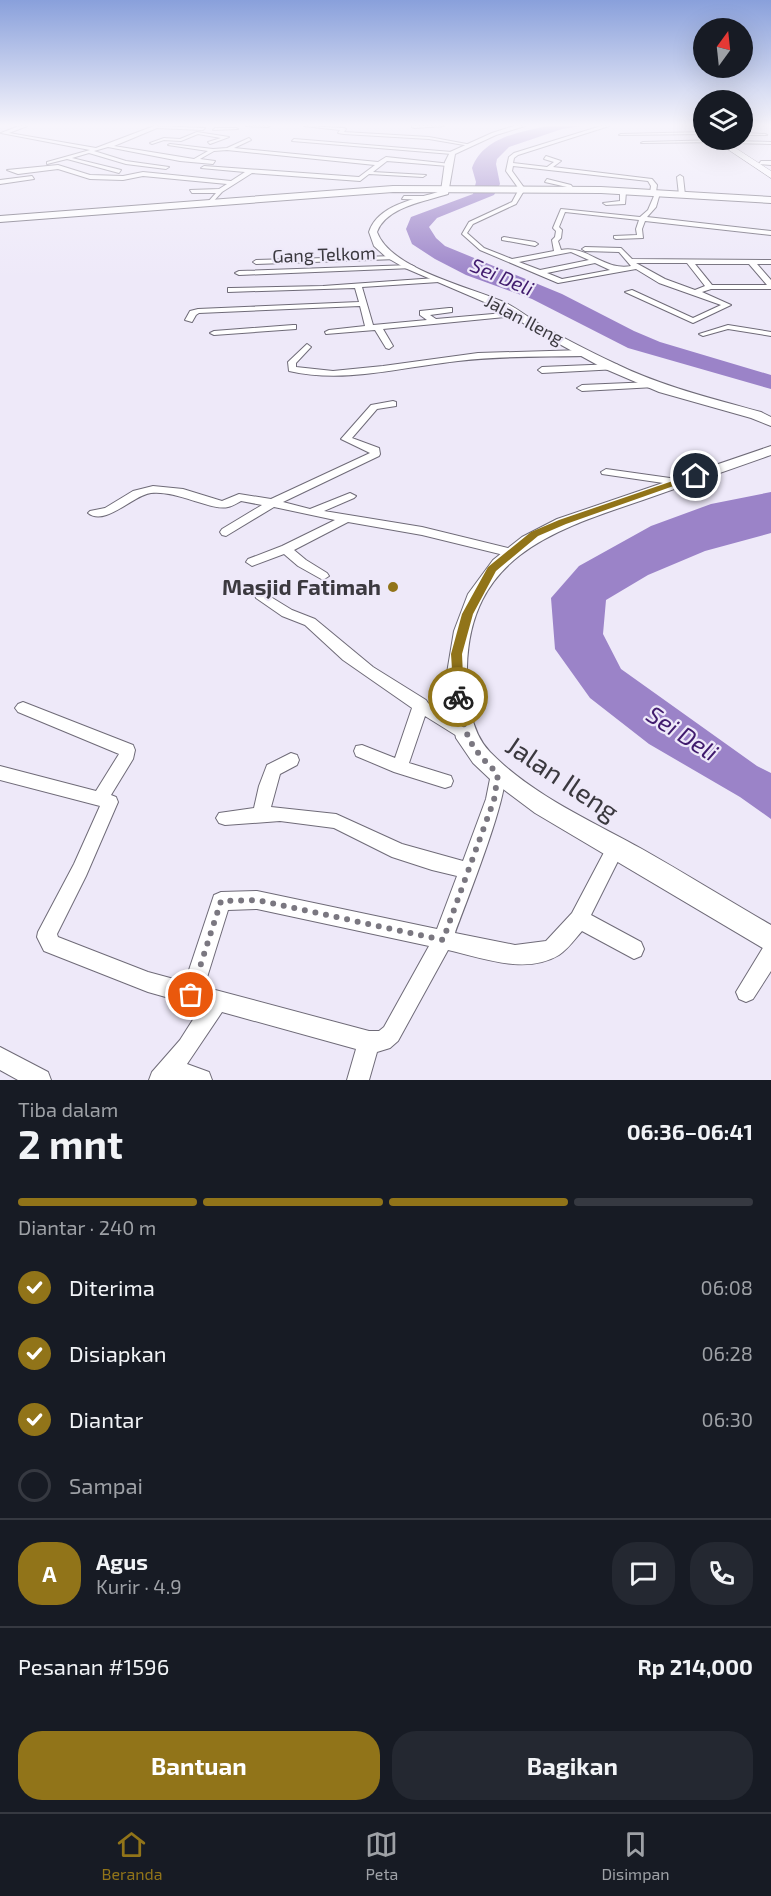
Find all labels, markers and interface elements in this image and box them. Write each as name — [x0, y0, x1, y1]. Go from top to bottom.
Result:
north arrow — [693, 18, 753, 78]
map controls — [693, 18, 753, 150]
button: layers — [693, 90, 753, 150]
street label: Gang Telkom — [272, 241, 376, 267]
water label: Sei Deli — [467, 252, 538, 300]
street label: Jalan Ileng — [481, 289, 568, 349]
pin — [670, 450, 721, 501]
icon: home — [679, 459, 712, 492]
place label: Masjid Fatimah — [222, 573, 381, 599]
marker: Masjid Fatimah — [386, 580, 400, 594]
courier — [428, 667, 488, 727]
icon: bike — [442, 681, 475, 714]
water label: Sei Deli — [642, 699, 724, 767]
street label: Jalan Ileng — [500, 728, 625, 827]
pin — [165, 969, 216, 1020]
icon: bag — [174, 978, 207, 1011]
text: Tiba dalam — [18, 1097, 118, 1121]
text: 06:36–06:41 — [627, 1118, 753, 1144]
text: 2 mnt — [18, 1120, 123, 1167]
text: Diantar · 240 m — [18, 1215, 156, 1239]
icon: check — [18, 1271, 51, 1304]
text: Diterima — [69, 1274, 155, 1300]
text: 06:08 — [701, 1275, 753, 1299]
icon: check — [18, 1337, 51, 1370]
text: Disiapkan — [69, 1340, 167, 1366]
text: 06:28 — [701, 1341, 753, 1365]
icon: check — [18, 1403, 51, 1436]
text: Diantar — [69, 1406, 143, 1432]
text: 06:30 — [702, 1407, 753, 1431]
text: Sampai — [69, 1472, 143, 1498]
button: chat — [612, 1542, 675, 1605]
button: phone — [690, 1542, 753, 1605]
text: Agus — [96, 1548, 148, 1574]
text: A — [42, 1560, 57, 1586]
text: Kurir · 4.9 — [96, 1574, 182, 1598]
text: Pesanan #1596 — [18, 1653, 169, 1679]
text: Rp 214,000 — [638, 1653, 753, 1679]
button: Bantuan — [18, 1731, 380, 1800]
button: Bagikan — [392, 1731, 753, 1800]
tab: Beranda — [101, 1828, 162, 1883]
tab: Peta — [365, 1828, 398, 1883]
tab: Disimpan — [601, 1828, 670, 1883]

